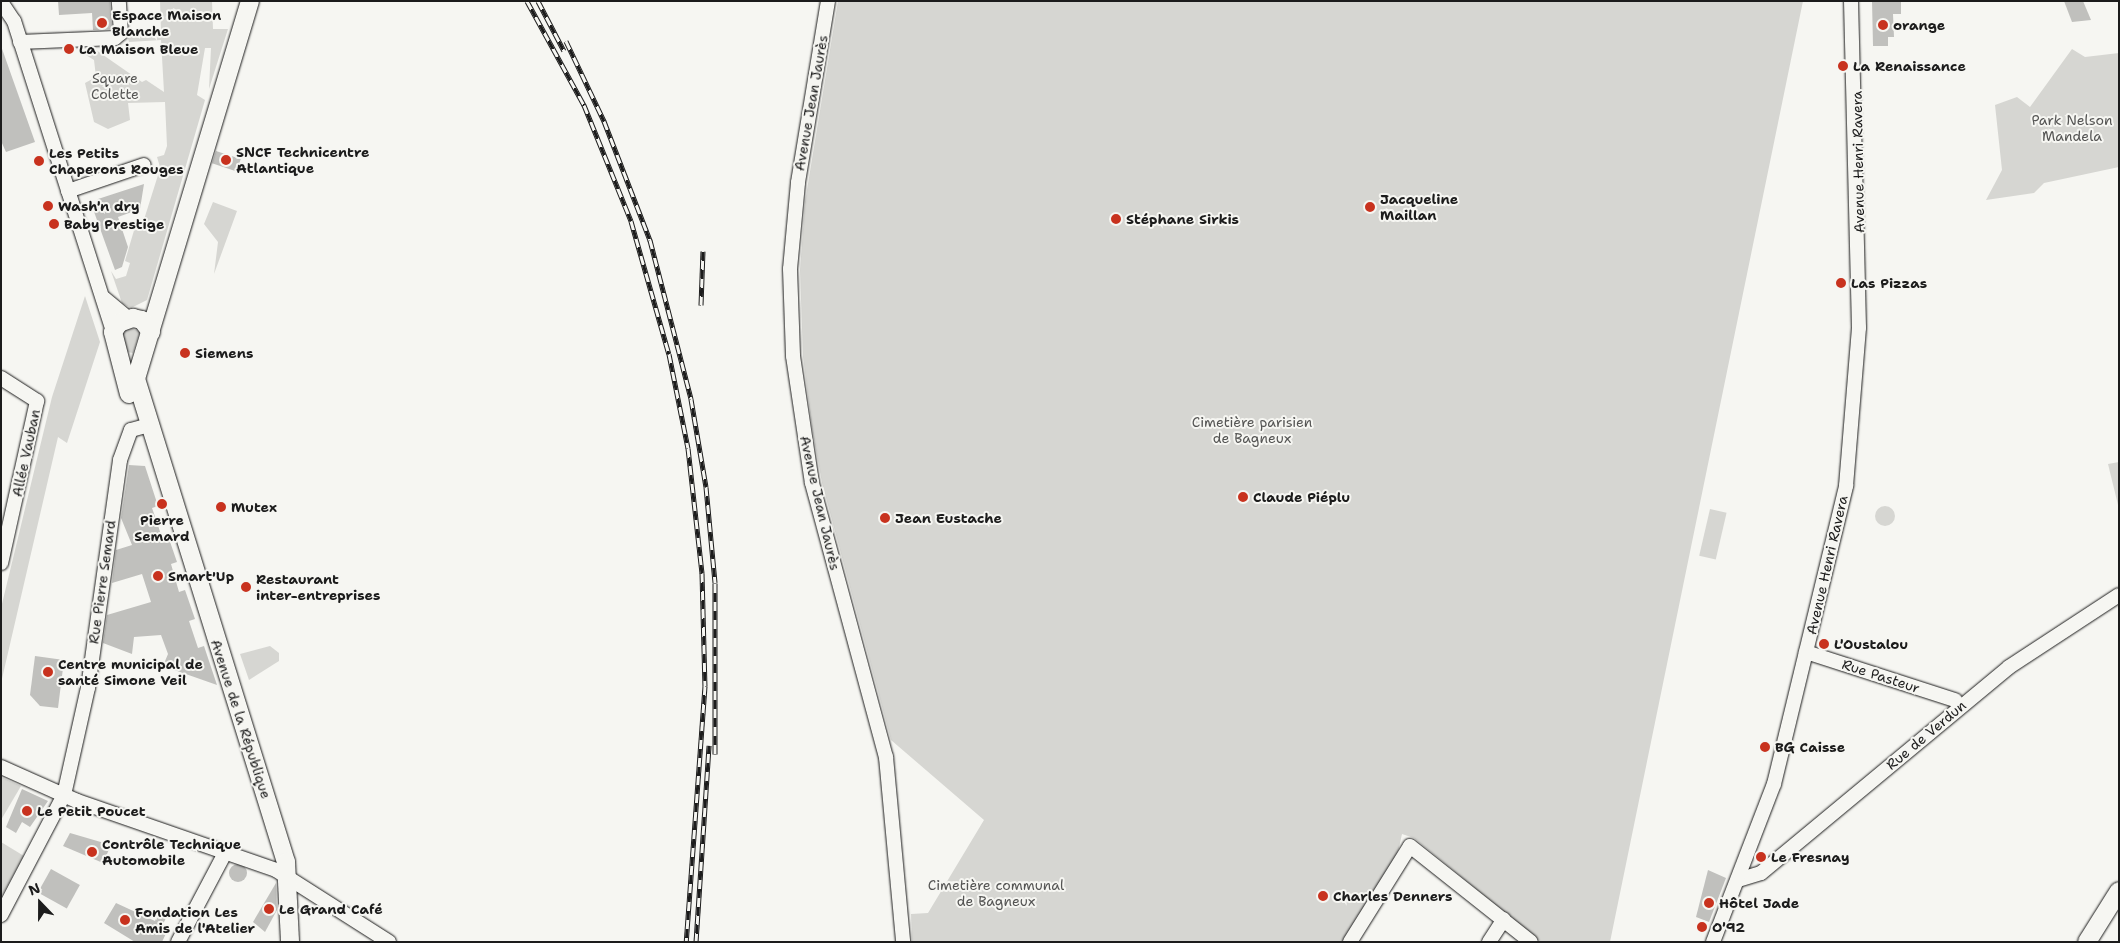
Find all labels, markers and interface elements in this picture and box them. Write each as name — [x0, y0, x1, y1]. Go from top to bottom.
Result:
place label: Espace Maison Blanche — [112, 7, 221, 40]
marker: Espace Maison Blanche — [96, 17, 108, 29]
place label: orange — [1893, 17, 1945, 33]
marker: orange — [1877, 19, 1889, 31]
street label: Avenue Jean Jaurès — [791, 34, 831, 172]
place label: La Maison Bleue — [79, 41, 198, 57]
marker: La Maison Bleue — [63, 43, 75, 55]
place label: La Renaissance — [1853, 58, 1966, 74]
marker: La Renaissance — [1837, 60, 1849, 72]
park label: Square Colette — [91, 70, 139, 102]
street label: Avenue Henri Ravera — [1848, 91, 1868, 233]
park label: Park Nelson Mandela — [2031, 112, 2113, 144]
place label: SNCF Technicentre Atlantique — [236, 144, 369, 176]
place label: Les Petits Chaperons Rouges — [49, 145, 184, 178]
marker: SNCF Technicentre Atlantique — [220, 154, 232, 166]
marker: Les Petits Chaperons Rouges — [33, 155, 45, 167]
place label: Jacqueline Maillan — [1380, 191, 1458, 223]
place label: Wash'n dry — [58, 198, 140, 214]
marker: Wash'n dry — [42, 200, 54, 212]
marker: Jacqueline Maillan — [1364, 201, 1376, 213]
place label: Stéphane Sirkis — [1126, 211, 1239, 227]
marker: Stéphane Sirkis — [1110, 213, 1122, 225]
place label: Baby Prestige — [64, 216, 164, 232]
marker: Baby Prestige — [48, 218, 60, 230]
place label: Las Pizzas — [1851, 275, 1927, 291]
marker: Las Pizzas — [1835, 277, 1847, 289]
place label: Siemens — [195, 345, 253, 361]
marker: Siemens — [179, 347, 191, 359]
street label: Allée Vauban — [9, 408, 43, 498]
park label: Cimetière parisien de Bagneux — [1192, 414, 1312, 447]
street label: Avenue Jean Jaurès — [796, 434, 844, 572]
place label: Claude Piéplu — [1253, 489, 1350, 505]
marker: Claude Piéplu — [1237, 491, 1249, 503]
street label: Avenue Henri Ravera — [1803, 494, 1851, 636]
marker: Pierre Semard — [156, 498, 168, 510]
place label: Mutex — [231, 499, 277, 515]
marker: Mutex — [215, 501, 227, 513]
place label: Jean Eustache — [895, 510, 1002, 526]
place label: Pierre Semard — [134, 512, 190, 544]
marker: Jean Eustache — [879, 512, 891, 524]
street label: Rue Pierre Semard — [85, 519, 119, 645]
place label: Smart'Up — [168, 568, 234, 584]
marker: Smart'Up — [152, 570, 164, 582]
place label: Restaurant inter-entreprises — [256, 571, 380, 604]
marker: Restaurant inter-entreprises — [240, 581, 252, 593]
place label: L'Oustalou — [1834, 636, 1908, 652]
street label: Avenue de la République — [207, 637, 275, 801]
marker: L'Oustalou — [1818, 638, 1830, 650]
place label: Centre municipal de santé Simone Veil — [58, 656, 203, 689]
street label: Rue Pasteur — [1840, 656, 1922, 696]
marker: Centre municipal de santé Simone Veil — [42, 666, 54, 678]
street label: Rue de Verdun — [1883, 697, 1969, 773]
place label: BG Caisse — [1775, 739, 1845, 755]
marker: BG Caisse — [1759, 741, 1771, 753]
place label: Le Petit Poucet — [37, 803, 146, 819]
marker: Le Petit Poucet — [21, 805, 33, 817]
place label: Contrôle Technique Automobile — [102, 836, 241, 869]
marker: Contrôle Technique Automobile — [86, 846, 98, 858]
place label: Le Fresnay — [1771, 849, 1849, 865]
marker: Le Fresnay — [1755, 851, 1767, 863]
park label: Cimetière communal de Bagneux — [928, 877, 1064, 910]
north arrow — [15, 878, 65, 928]
text: N — [26, 879, 43, 900]
place label: Charles Denners — [1333, 888, 1452, 904]
marker: Charles Denners — [1317, 890, 1329, 902]
place label: Hôtel Jade — [1719, 895, 1799, 911]
marker: Hôtel Jade — [1703, 897, 1715, 909]
place label: Le Grand Café — [279, 901, 383, 917]
marker: Le Grand Café — [263, 903, 275, 915]
place label: Fondation Les Amis de l'Atelier — [135, 904, 255, 936]
marker: Fondation Les Amis de l'Atelier — [119, 914, 131, 926]
place label: O'92 — [1712, 919, 1745, 935]
marker: O'92 — [1696, 921, 1708, 933]

